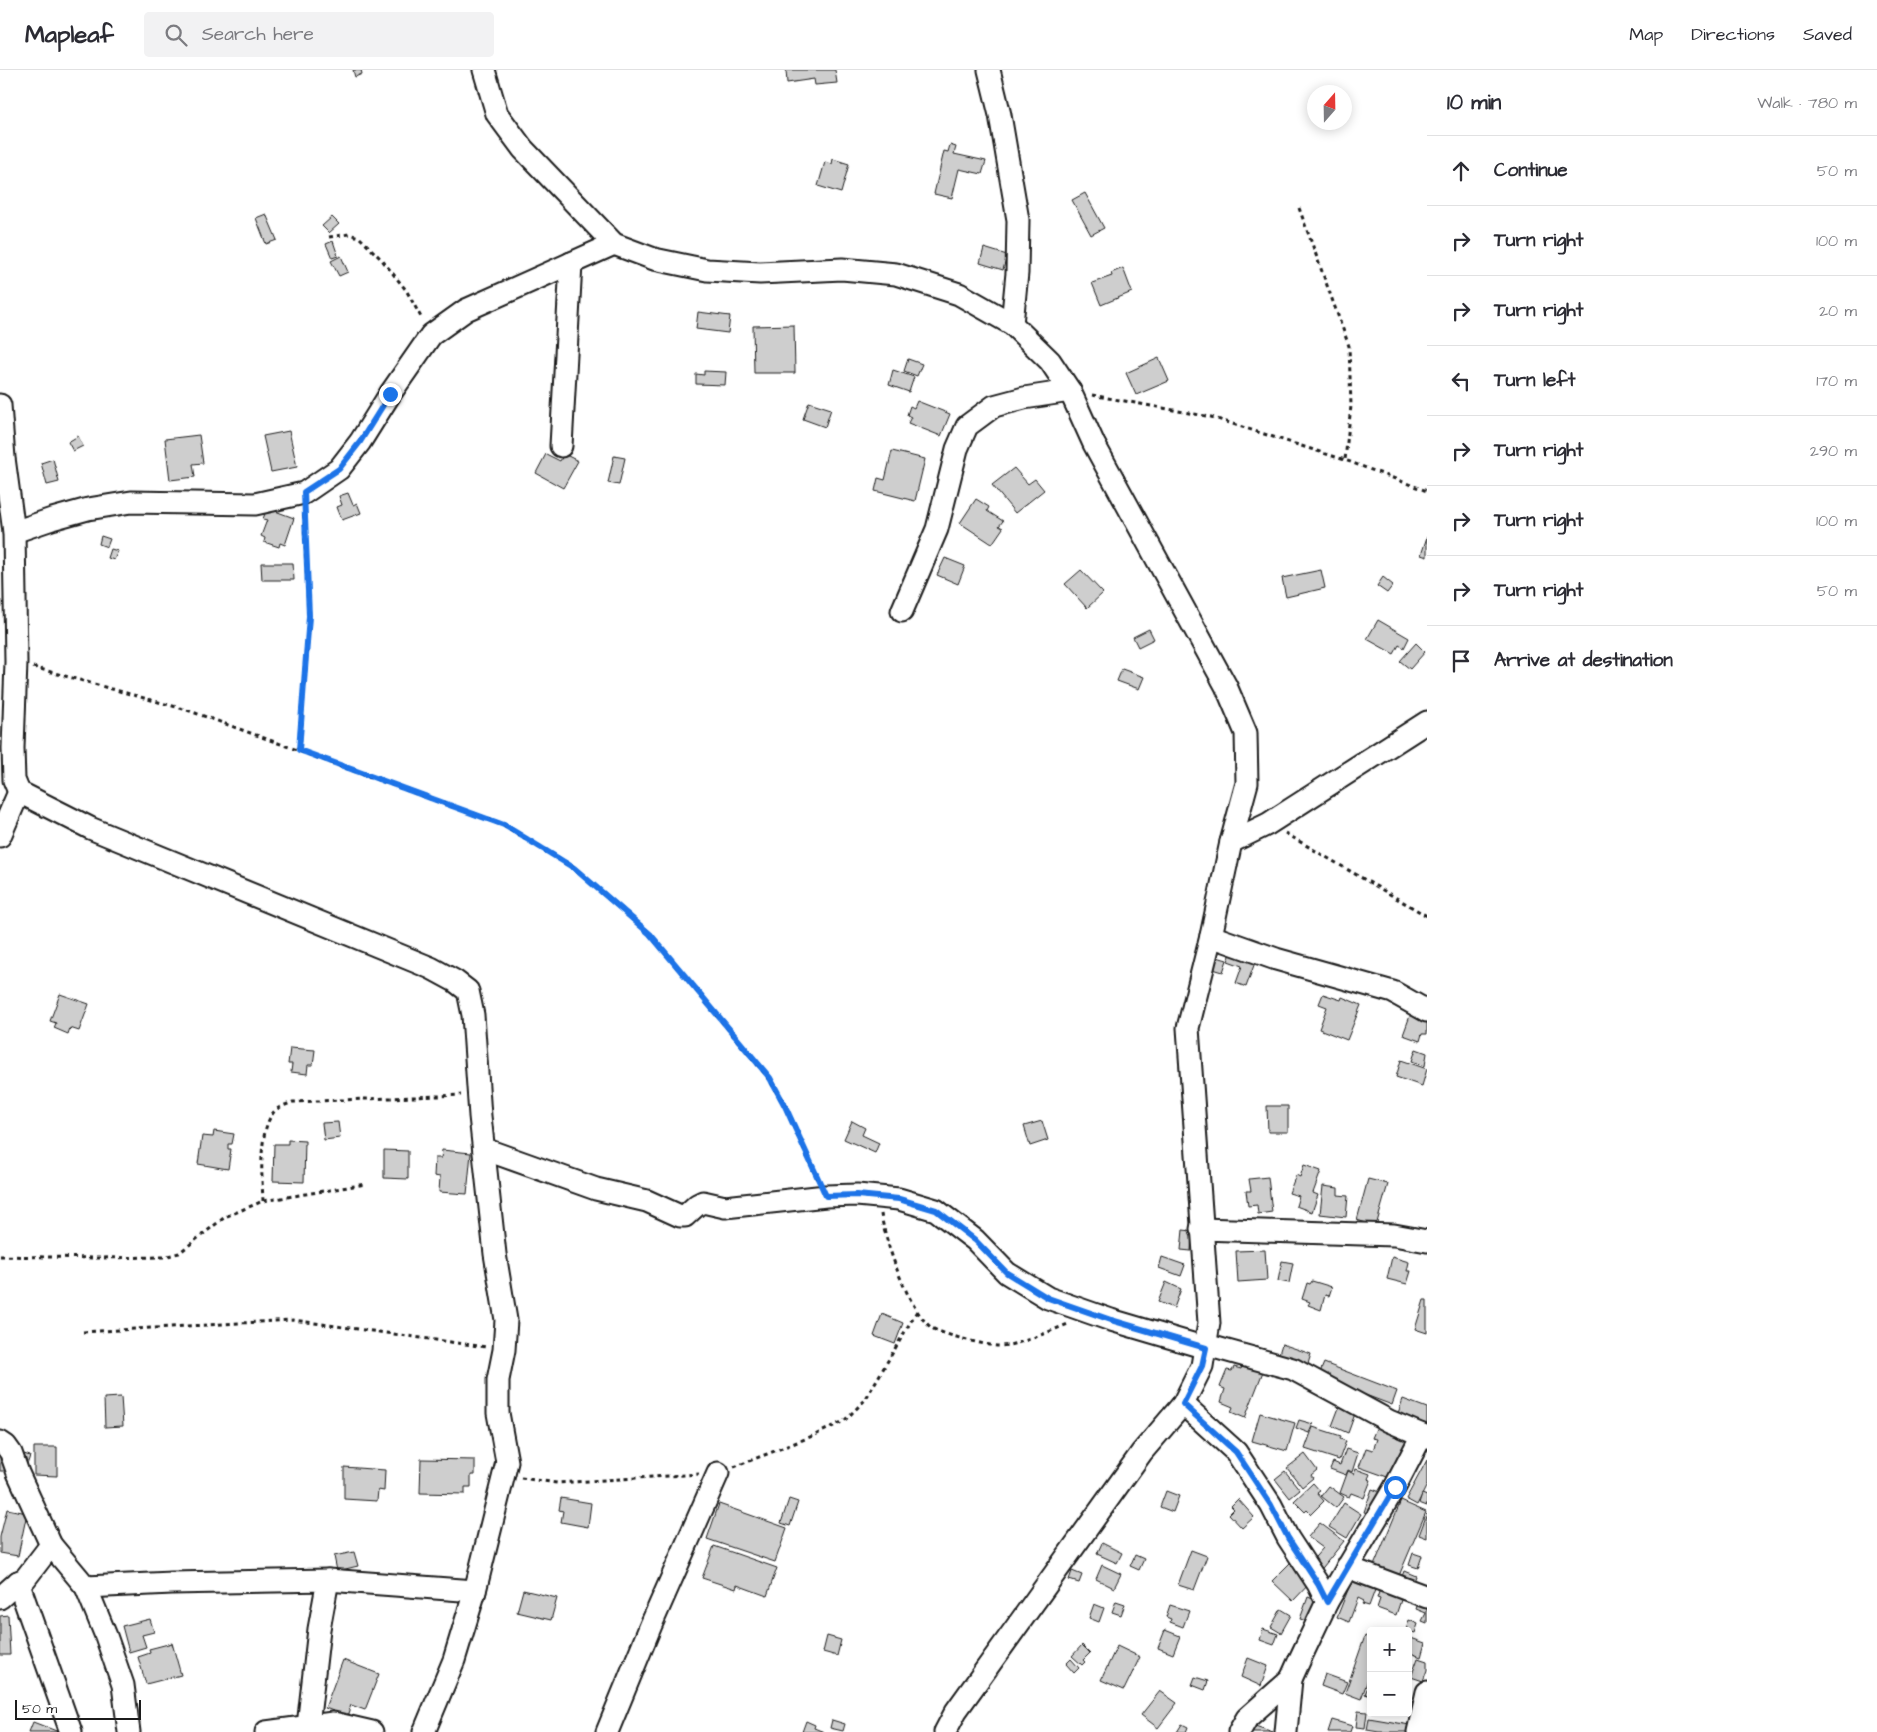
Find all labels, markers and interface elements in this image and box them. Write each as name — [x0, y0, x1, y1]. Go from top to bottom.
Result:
search box — [144, 12, 494, 57]
text: Mapleaf — [25, 18, 114, 52]
icon: search — [162, 21, 190, 49]
text: Search here — [202, 21, 314, 48]
text: Map — [1629, 22, 1663, 47]
text: Directions — [1691, 22, 1775, 47]
text: Saved — [1803, 22, 1852, 47]
north arrow — [1307, 85, 1352, 130]
text: 10 min — [1447, 88, 1501, 117]
text: Walk · 780 m — [1757, 92, 1857, 114]
icon: ahead — [1447, 157, 1475, 185]
text: Continue — [1494, 157, 1568, 184]
text: 50 m — [1817, 160, 1857, 182]
icon: right — [1447, 227, 1475, 255]
text: Turn right — [1494, 227, 1583, 254]
text: 100 m — [1816, 230, 1857, 252]
icon: right — [1447, 297, 1475, 325]
text: Turn right — [1494, 297, 1583, 324]
text: 20 m — [1819, 300, 1857, 322]
icon: left — [1447, 367, 1475, 395]
text: Turn left — [1494, 367, 1575, 394]
text: 170 m — [1816, 370, 1857, 392]
route end — [379, 383, 402, 406]
icon: right — [1447, 437, 1475, 465]
text: Turn right — [1494, 437, 1583, 464]
text: 290 m — [1810, 440, 1857, 462]
icon: right — [1447, 507, 1475, 535]
text: Turn right — [1494, 507, 1583, 534]
text: 100 m — [1816, 510, 1857, 532]
icon: right — [1447, 577, 1475, 605]
text: Turn right — [1494, 577, 1583, 604]
text: 50 m — [1817, 580, 1857, 602]
icon: arrive — [1447, 647, 1475, 675]
text: Arrive at destination — [1494, 647, 1673, 674]
route start — [1384, 1476, 1407, 1499]
map controls — [1367, 1627, 1412, 1717]
button: + — [1367, 1627, 1412, 1672]
button: − — [1367, 1672, 1412, 1717]
scale bar — [15, 1697, 141, 1720]
text: 50 m — [22, 1699, 57, 1719]

